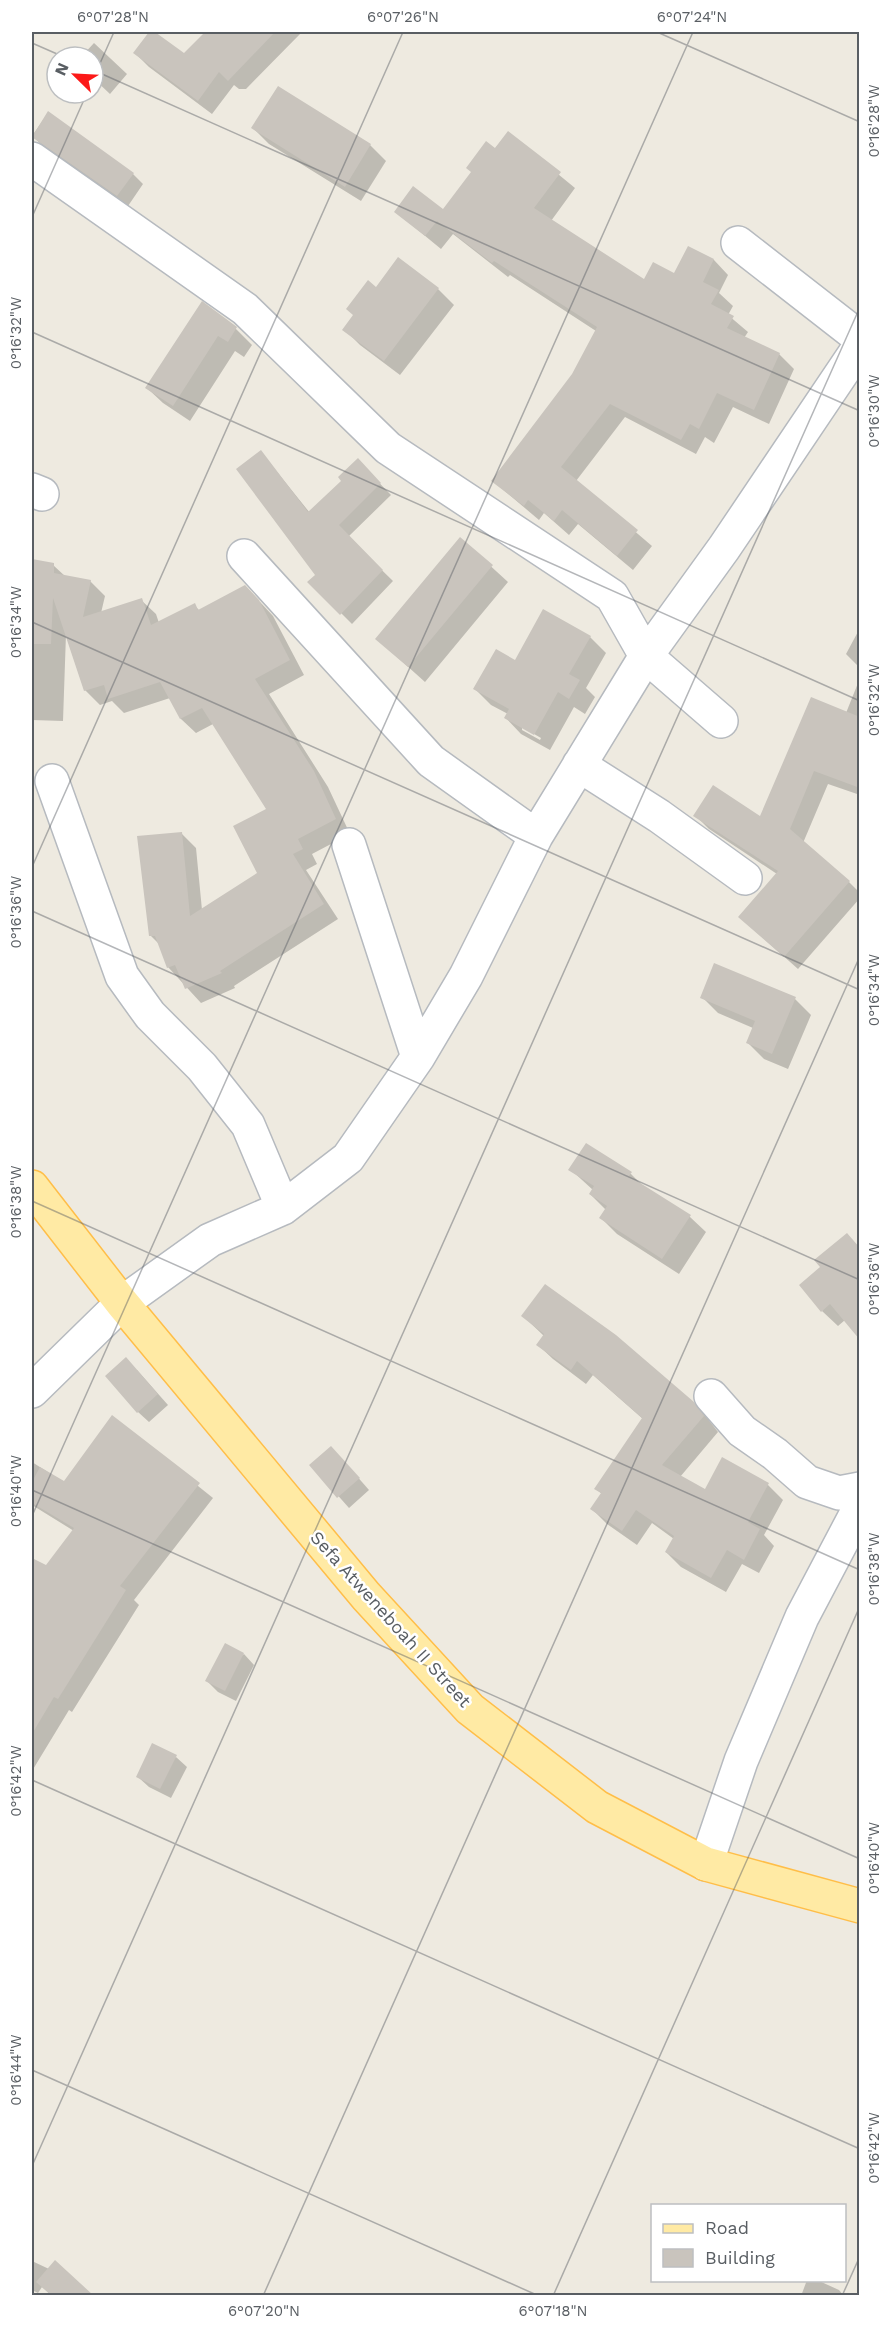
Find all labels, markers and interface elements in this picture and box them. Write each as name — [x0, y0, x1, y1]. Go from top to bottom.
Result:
text: 6°07'28"N — [77, 8, 149, 26]
text: 6°07'26"N — [367, 8, 439, 26]
text: 6°07'24"N — [657, 8, 727, 26]
north arrow — [45, 45, 105, 105]
text: N — [51, 60, 73, 78]
text: 0°16'28"W — [865, 84, 883, 158]
text: 0°16'32"W — [7, 297, 25, 369]
text: 0°16'30"W — [865, 374, 883, 448]
text: 0°16'34"W — [7, 586, 25, 658]
text: 0°16'32"W — [865, 664, 883, 736]
text: 0°16'36"W — [7, 875, 25, 949]
text: 0°16'34"W — [865, 954, 883, 1026]
text: 0°16'38"W — [7, 1165, 25, 1239]
text: 0°16'36"W — [865, 1242, 883, 1316]
text: 0°16'40"W — [7, 1455, 25, 1527]
street label: Sefa Atweneboah II Street — [306, 1527, 476, 1712]
text: 0°16'38"W — [865, 1532, 883, 1606]
text: 0°16'42"W — [7, 1745, 25, 1817]
text: 0°16'40"W — [865, 1822, 883, 1894]
text: 0°16'44"W — [7, 2034, 25, 2106]
text: 0°16'42"W — [865, 2112, 883, 2184]
legend — [651, 2204, 846, 2282]
text: Road — [705, 2217, 749, 2238]
text: Building — [705, 2247, 775, 2268]
text: 6°07'20"N — [228, 2302, 300, 2320]
text: 6°07'18"N — [518, 2302, 588, 2320]

